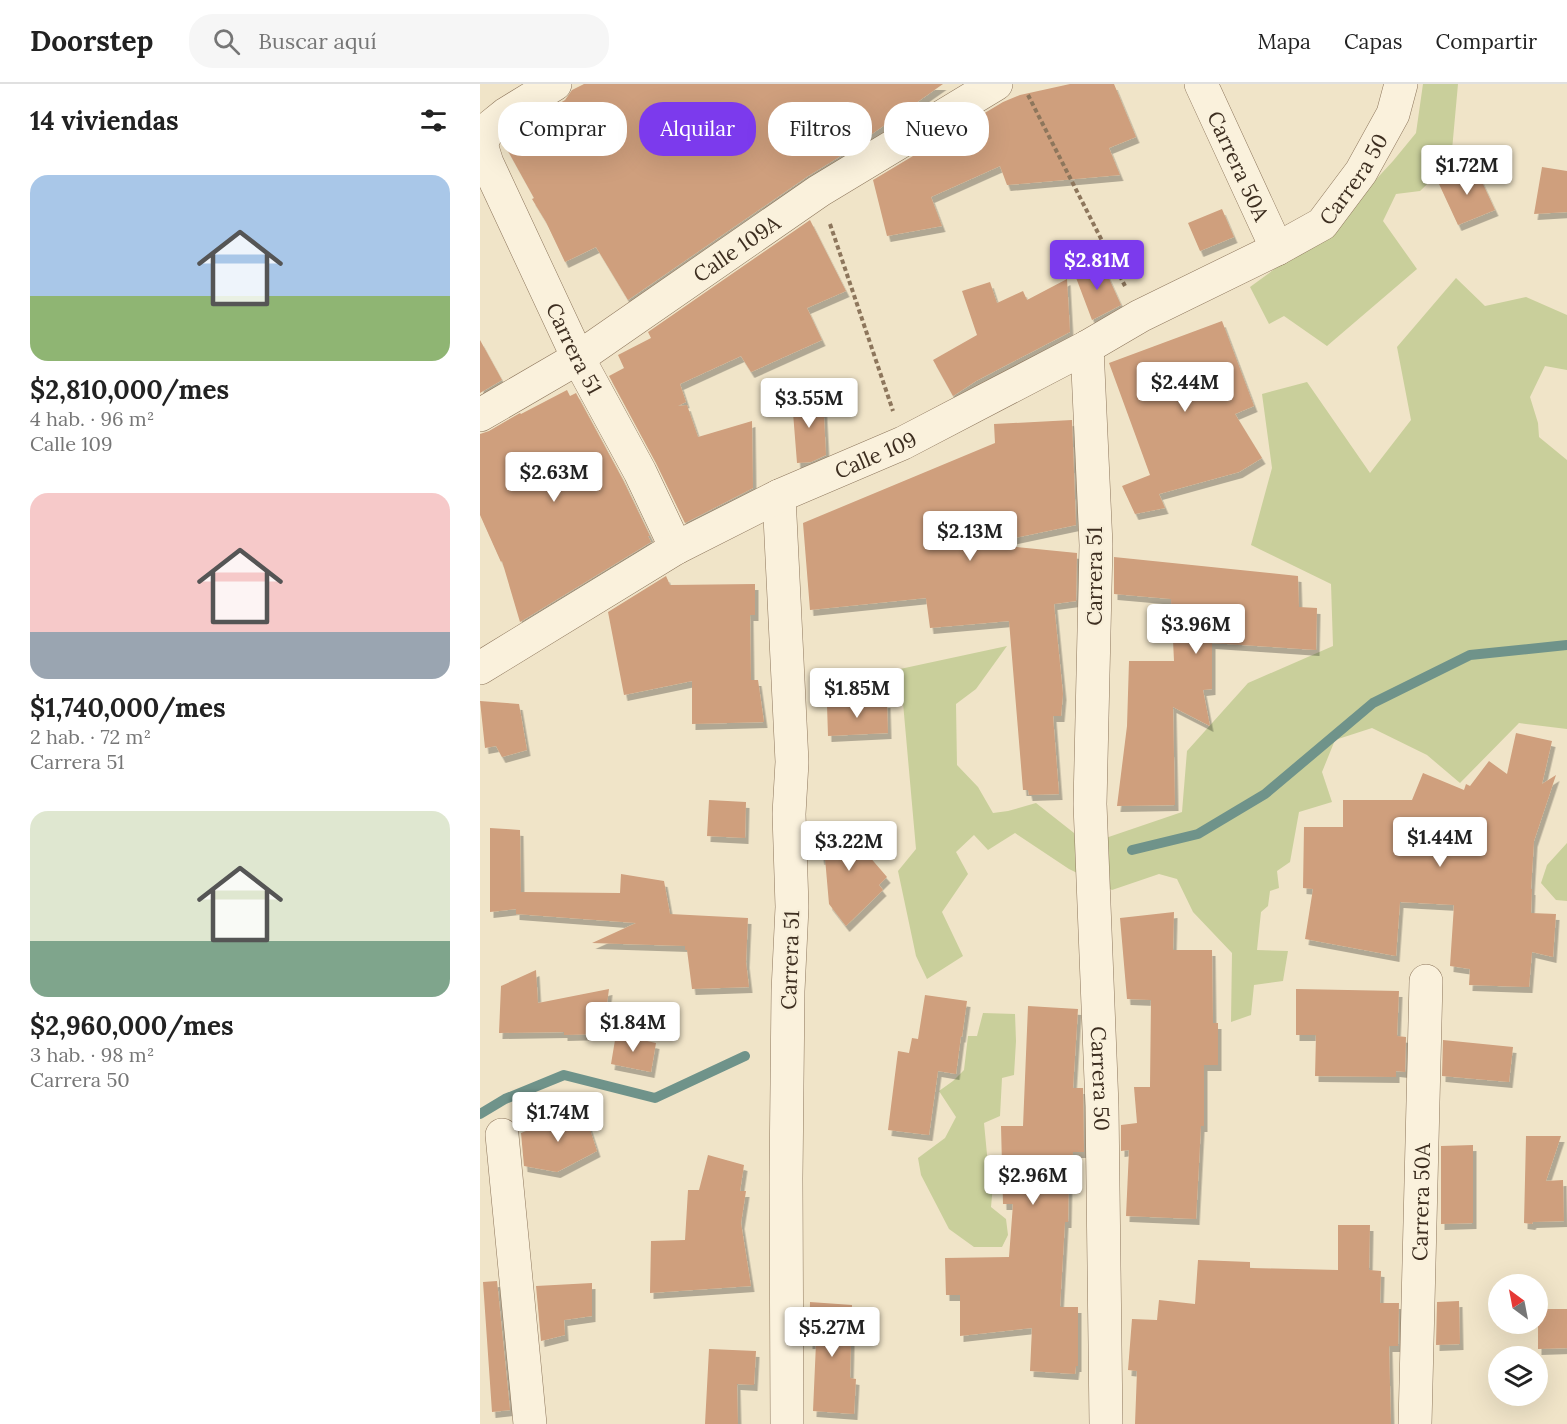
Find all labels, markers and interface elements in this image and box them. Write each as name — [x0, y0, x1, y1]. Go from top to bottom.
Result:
search box — [189, 14, 609, 68]
text: Doorstep — [30, 23, 153, 59]
icon: search — [210, 25, 243, 58]
text: Buscar aquí — [258, 27, 377, 55]
text: Mapa — [1257, 28, 1311, 55]
text: Capas — [1344, 28, 1403, 55]
text: Compartir — [1436, 28, 1537, 55]
chip: Comprar — [498, 102, 627, 156]
chip: Alquilar — [639, 102, 756, 156]
chip: Filtros — [768, 102, 872, 156]
chip: Nuevo — [884, 102, 989, 156]
text: 14 viviendas — [30, 104, 179, 137]
icon: filters — [417, 104, 450, 137]
street label: Carrera 50A — [1202, 107, 1276, 226]
street label: Carrera 50 — [1313, 128, 1393, 230]
pin: $1.72M — [1418, 145, 1516, 196]
text: $1.72M — [1435, 152, 1499, 177]
street label: Calle 109A — [688, 208, 786, 288]
icon: home — [186, 214, 294, 322]
pin: $2.81M — [1048, 240, 1146, 291]
text: $2.81M — [1064, 247, 1130, 272]
street label: Carrera 51 — [540, 298, 609, 399]
pin: $2.44M — [1136, 362, 1234, 413]
text: $2.44M — [1151, 369, 1219, 394]
text: $2,810,000/mes — [30, 373, 229, 406]
pin: $3.55M — [760, 378, 858, 429]
text: $3.55M — [775, 385, 843, 410]
text: 4 hab. · 96 m² — [30, 406, 154, 431]
street label: Calle 109 — [830, 425, 921, 484]
text: Calle 109 — [30, 431, 113, 456]
pin: $2.63M — [505, 452, 603, 503]
text: $2.63M — [519, 459, 589, 484]
pin: $2.13M — [921, 511, 1019, 562]
text: $2.13M — [937, 518, 1003, 543]
street label: Carrera 51 — [1081, 526, 1108, 626]
icon: home — [186, 532, 294, 640]
pin: $3.96M — [1147, 604, 1245, 655]
text: $3.96M — [1161, 611, 1231, 636]
pin: $1.85M — [808, 668, 906, 719]
text: $1.85M — [824, 675, 890, 700]
text: $1,740,000/mes — [30, 691, 226, 724]
text: 2 hab. · 72 m² — [30, 724, 151, 749]
text: Carrera 51 — [30, 749, 125, 774]
pin: $1.44M — [1391, 817, 1489, 868]
pin: $3.22M — [800, 821, 898, 872]
text: $1.44M — [1407, 824, 1473, 849]
text: $3.22M — [815, 828, 883, 853]
icon: home — [186, 850, 294, 958]
street label: Carrera 51 — [775, 910, 805, 1010]
pin: $1.84M — [584, 1002, 682, 1053]
text: $2,960,000/mes — [30, 1009, 234, 1042]
text: $1.84M — [600, 1009, 666, 1034]
street label: Carrera 50 — [1085, 1026, 1116, 1131]
text: 3 hab. · 98 m² — [30, 1042, 154, 1067]
text: Carrera 50 — [30, 1067, 130, 1092]
pin: $1.74M — [509, 1092, 607, 1143]
text: $1.74M — [526, 1099, 590, 1124]
street label: Carrera 50A — [1406, 1142, 1435, 1261]
pin: $2.96M — [984, 1155, 1082, 1206]
text: $2.96M — [998, 1162, 1068, 1187]
north arrow — [1488, 1274, 1548, 1334]
map controls — [1488, 1274, 1548, 1406]
pin: $5.27M — [783, 1307, 881, 1358]
text: $5.27M — [799, 1314, 865, 1339]
button: layers — [1488, 1346, 1548, 1406]

